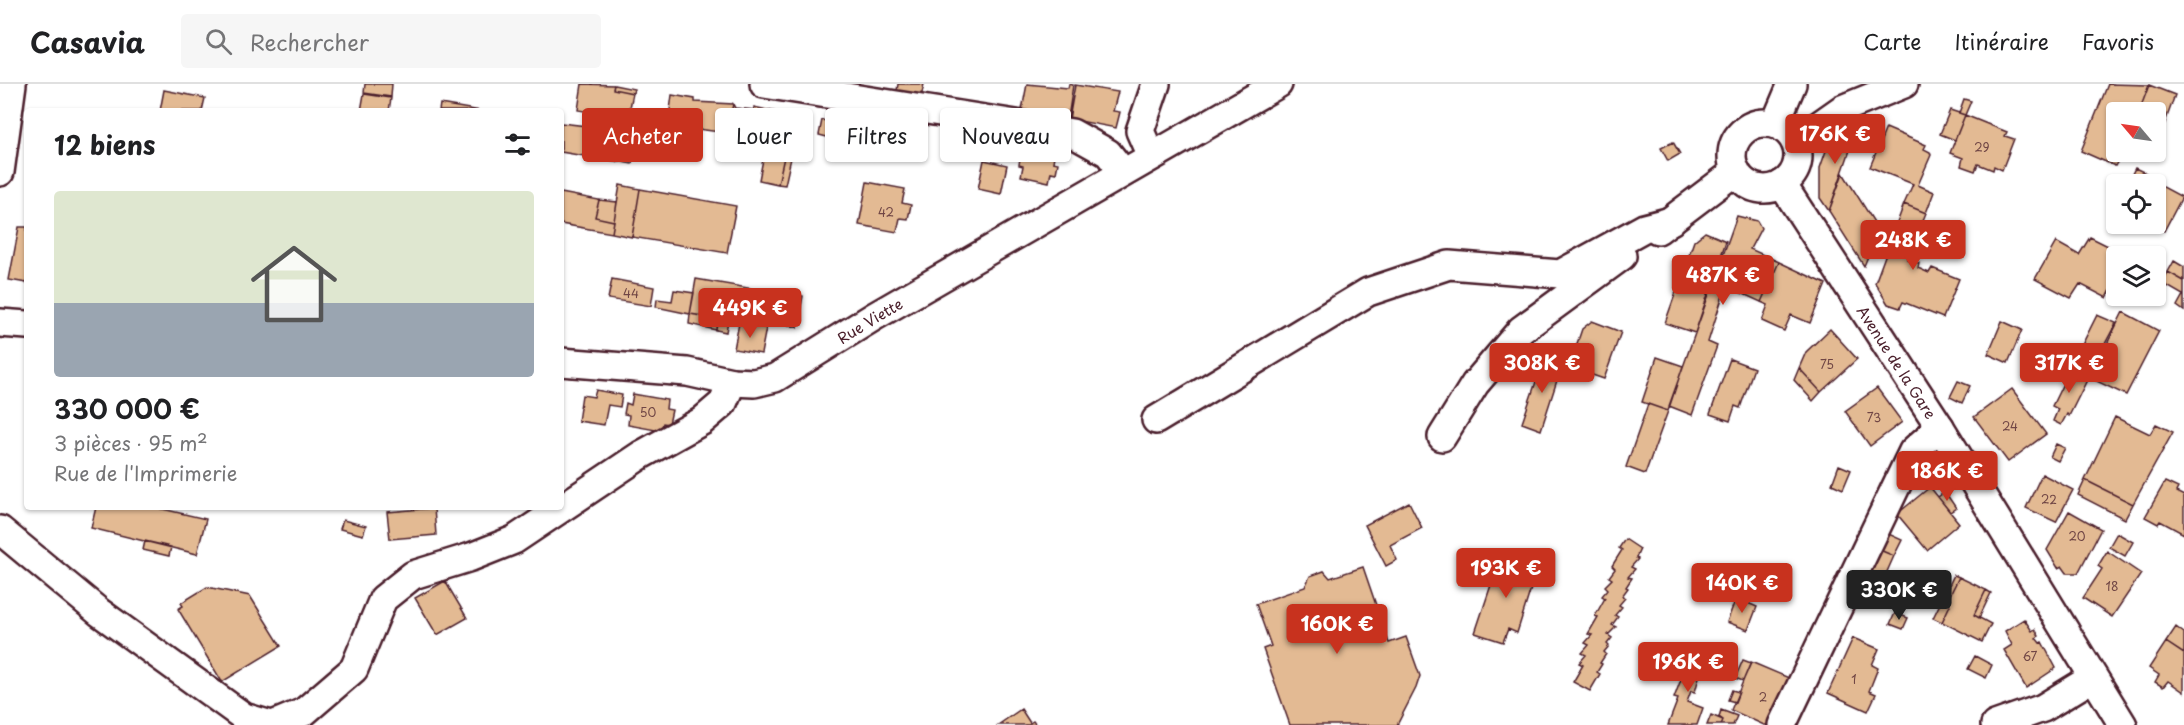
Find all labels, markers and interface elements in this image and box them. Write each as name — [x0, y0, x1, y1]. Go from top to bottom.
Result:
search box — [181, 14, 601, 68]
text: Casavia — [30, 20, 145, 63]
icon: search — [202, 25, 235, 58]
text: Rechercher — [250, 25, 369, 58]
text: Carte — [1863, 25, 1922, 57]
text: Itinéraire — [1955, 25, 2049, 57]
text: Favoris — [2082, 25, 2154, 57]
north arrow — [2106, 102, 2166, 162]
map controls — [2106, 102, 2166, 306]
chip: Acheter — [582, 108, 703, 162]
chip: Louer — [715, 108, 813, 162]
chip: Filtres — [825, 108, 928, 162]
chip: Nouveau — [940, 108, 1071, 162]
pin: 176K € — [1786, 114, 1884, 165]
text: 176K € — [1799, 118, 1871, 148]
text: 12 biens — [54, 125, 155, 164]
icon: filters — [501, 128, 534, 161]
house number: 29 — [1974, 138, 1990, 156]
button: locate — [2106, 174, 2166, 234]
house number: 42 — [878, 203, 894, 221]
pin: 248K € — [1864, 220, 1962, 271]
text: 248K € — [1875, 224, 1951, 254]
icon: home — [240, 230, 348, 338]
button: layers — [2106, 246, 2166, 306]
pin: 487K € — [1674, 255, 1772, 306]
text: 487K € — [1686, 259, 1760, 289]
house number: 44 — [623, 284, 639, 302]
pin: 449K € — [701, 288, 799, 339]
street label: Rue Viette — [832, 291, 907, 349]
text: 449K € — [712, 292, 788, 322]
street label: Avenue de la Gare — [1852, 301, 1943, 423]
pin: 308K € — [1493, 343, 1591, 394]
pin: 317K € — [2020, 343, 2118, 394]
text: 308K € — [1503, 347, 1581, 377]
text: 317K € — [2034, 347, 2104, 377]
house number: 75 — [1820, 355, 1834, 373]
text: 330 000 € — [54, 389, 200, 428]
house number: 50 — [640, 403, 656, 421]
house number: 73 — [1867, 408, 1881, 426]
house number: 24 — [2002, 417, 2018, 435]
text: 3 pièces · 95 m² — [54, 428, 208, 458]
pin: 186K € — [1898, 451, 1996, 502]
text: 186K € — [1911, 455, 1983, 485]
text: Rue de l'Imprimerie — [54, 458, 237, 488]
house number: 22 — [2041, 490, 2057, 508]
house number: 20 — [2068, 527, 2086, 545]
pin: 193K € — [1457, 548, 1555, 599]
text: 193K € — [1470, 552, 1542, 582]
pin: 140K € — [1693, 563, 1791, 614]
text: 140K € — [1705, 567, 1779, 597]
pin: 330K € — [1850, 570, 1948, 621]
text: 330K € — [1861, 574, 1937, 604]
house number: 18 — [2106, 577, 2118, 595]
pin: 160K € — [1288, 604, 1386, 655]
text: 160K € — [1301, 608, 1373, 638]
pin: 196K € — [1639, 642, 1737, 693]
text: 196K € — [1652, 646, 1724, 676]
house number: 67 — [2023, 647, 2038, 665]
house number: 1 — [1851, 670, 1857, 688]
house number: 2 — [1759, 688, 1767, 706]

